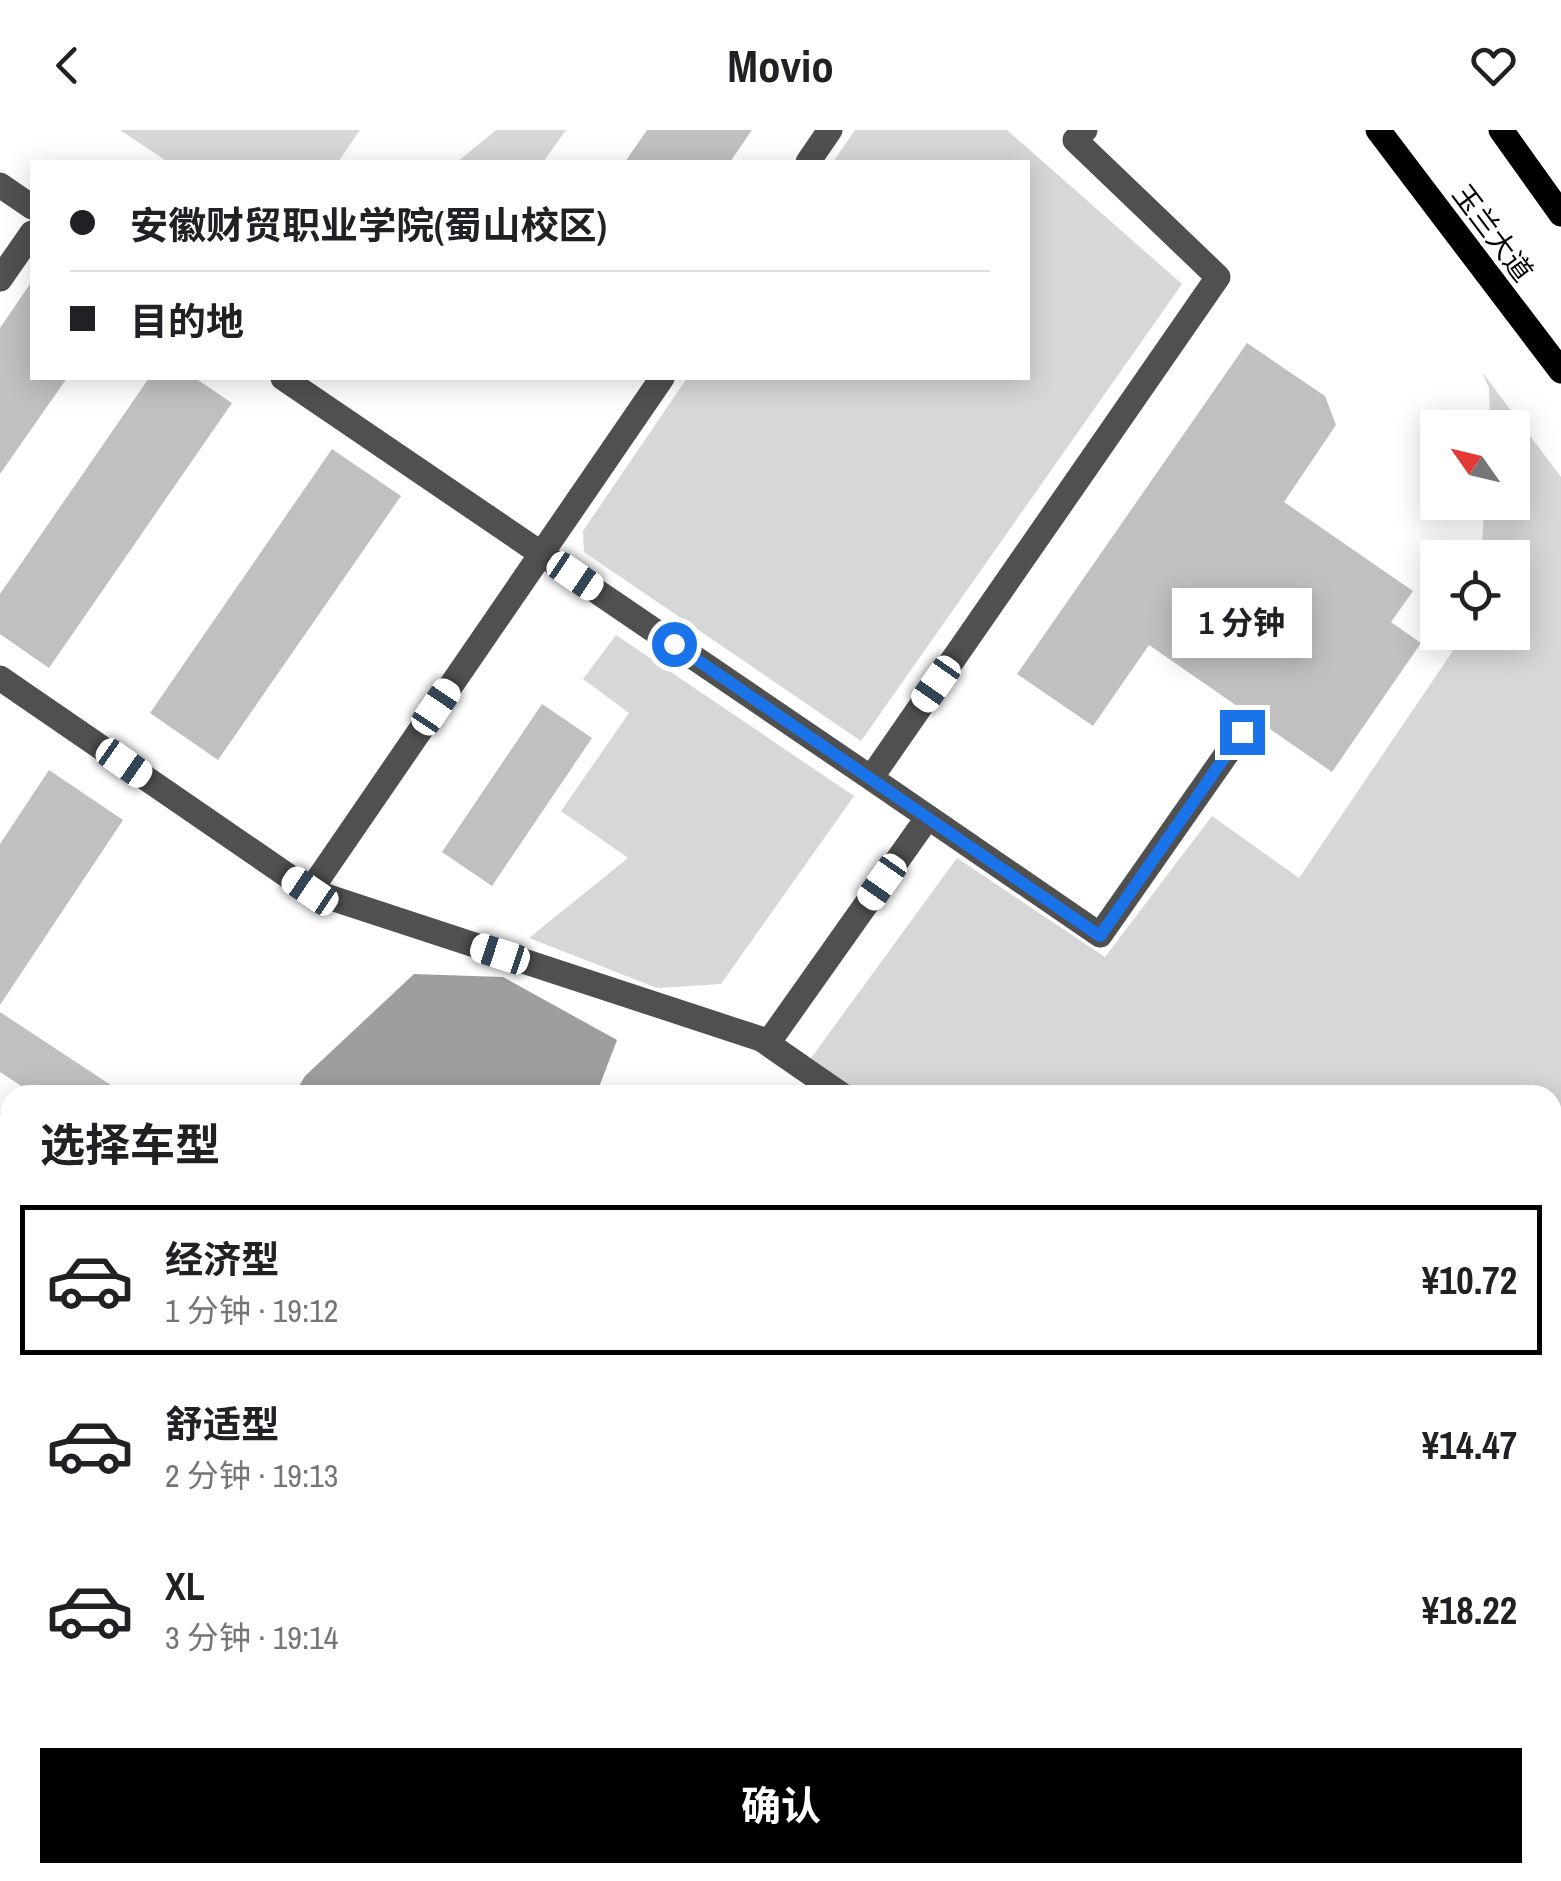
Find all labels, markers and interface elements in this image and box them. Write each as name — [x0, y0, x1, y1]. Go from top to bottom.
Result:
text: Movio — [727, 35, 834, 96]
icon: back — [40, 38, 95, 93]
icon: heart — [1466, 38, 1521, 93]
street label: 玉兰大道 — [1444, 177, 1542, 289]
text: 安徽财贸职业学院(蜀山校区) — [130, 200, 607, 251]
text: 目的地 — [130, 296, 244, 347]
north arrow — [1420, 410, 1530, 520]
map controls — [1420, 410, 1530, 650]
button: locate — [1420, 540, 1530, 650]
car — [542, 547, 608, 605]
callout: 1 分钟 — [1172, 587, 1312, 657]
text: 1 分钟 — [1199, 601, 1285, 644]
route start — [652, 622, 697, 667]
car — [907, 651, 965, 717]
car — [407, 674, 465, 740]
route end — [1220, 710, 1265, 755]
car — [91, 734, 157, 792]
car — [853, 849, 911, 915]
car — [277, 862, 343, 920]
car — [467, 930, 533, 978]
text: 选择车型 — [40, 1114, 220, 1175]
text: 经济型 — [165, 1234, 279, 1285]
icon: car — [45, 1235, 135, 1325]
text: ¥10.72 — [1422, 1255, 1517, 1306]
text: 1 分钟 · 19:12 — [165, 1289, 338, 1332]
text: 舒适型 — [165, 1399, 279, 1450]
icon: car — [45, 1400, 135, 1490]
text: ¥14.47 — [1422, 1420, 1517, 1471]
text: 2 分钟 · 19:13 — [165, 1454, 338, 1497]
text: XL — [165, 1561, 205, 1612]
icon: car — [45, 1565, 135, 1655]
text: ¥18.22 — [1422, 1585, 1517, 1636]
text: 3 分钟 · 19:14 — [165, 1616, 338, 1659]
button: 确认 — [40, 1748, 1522, 1863]

